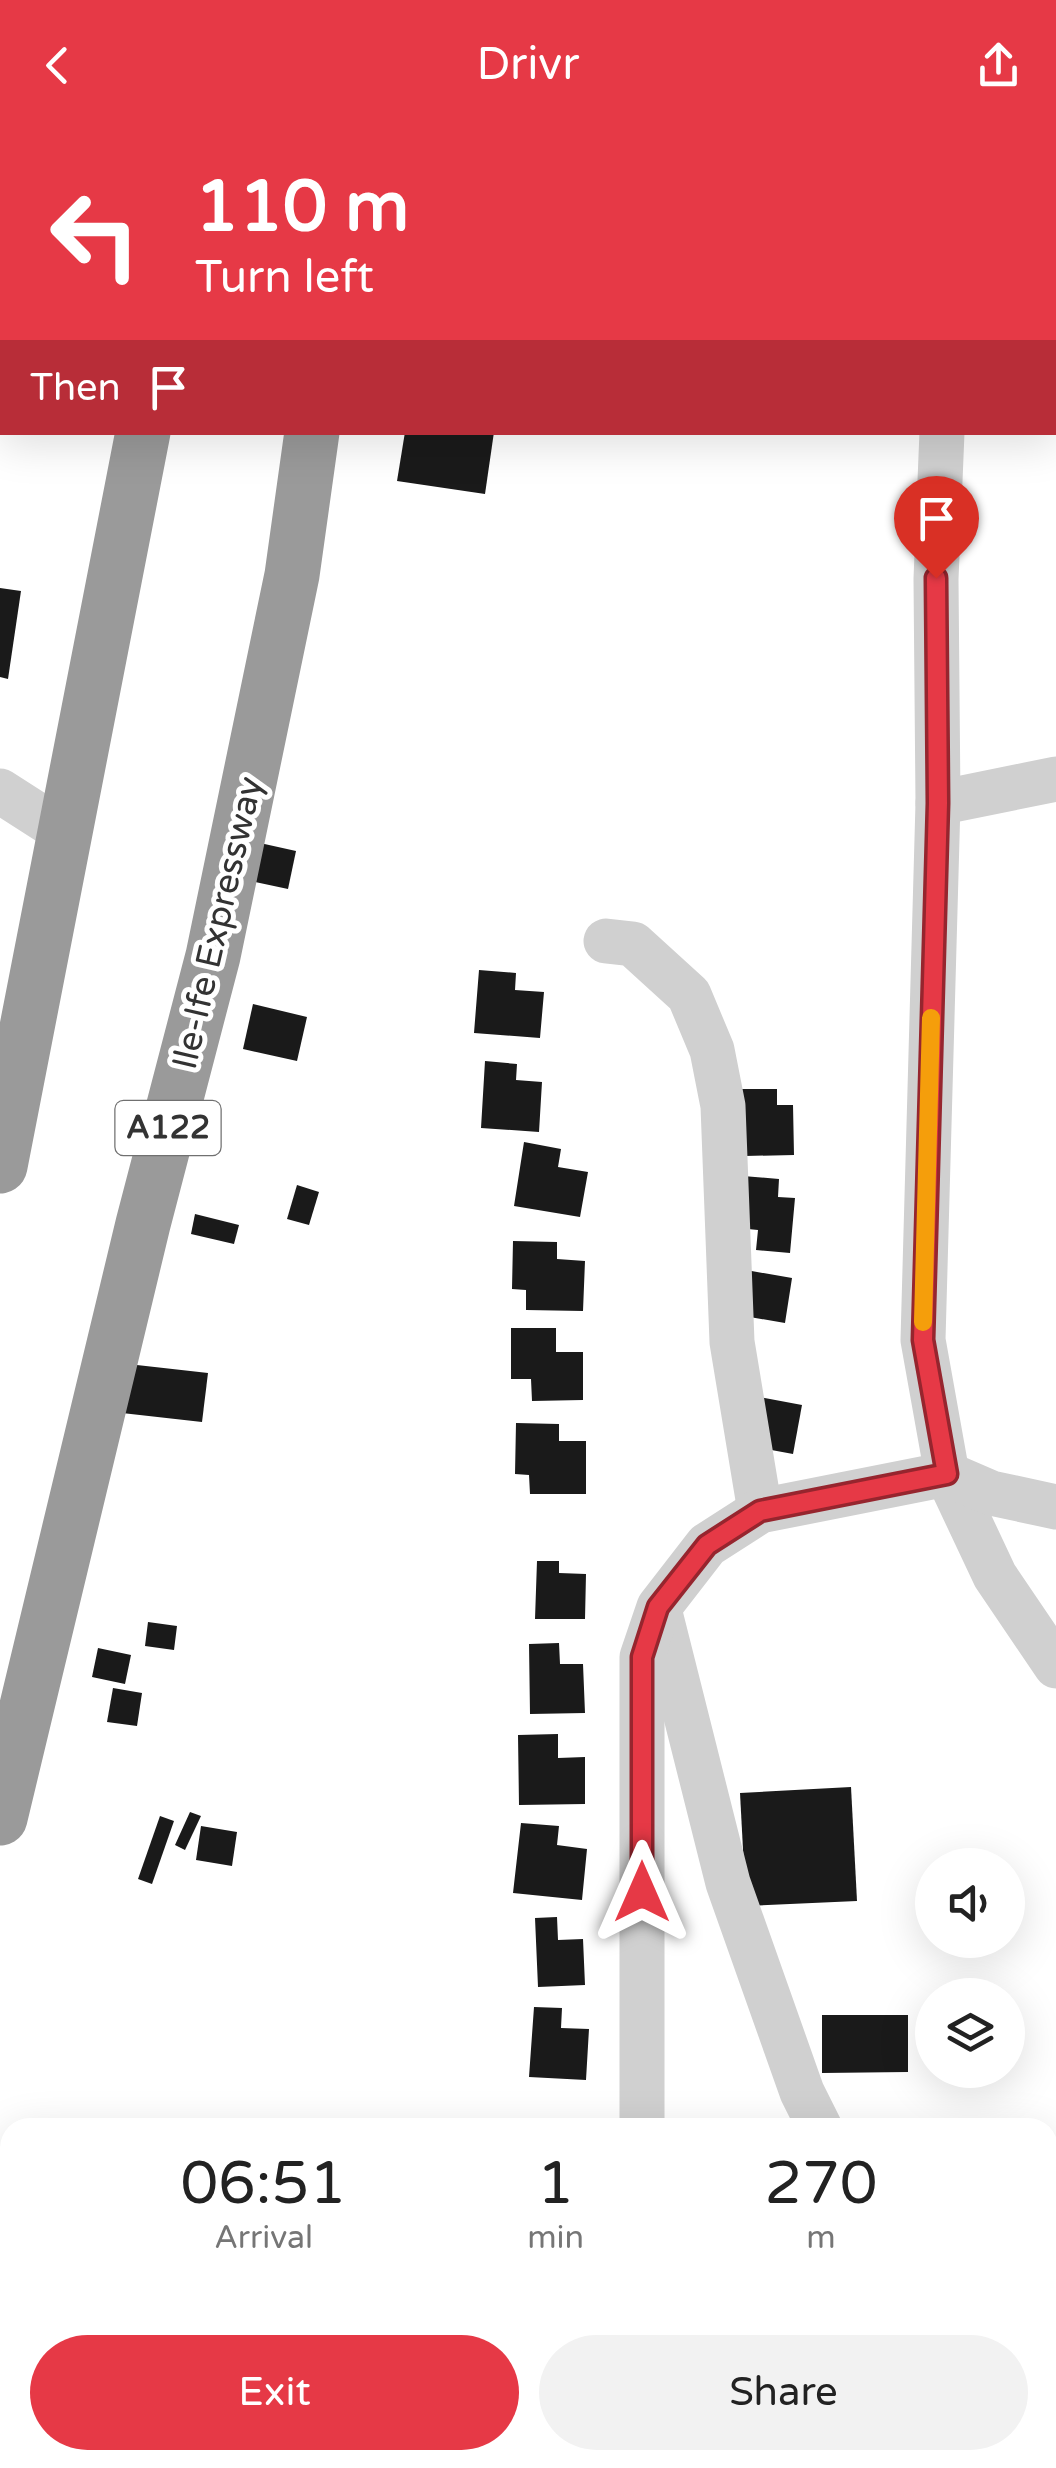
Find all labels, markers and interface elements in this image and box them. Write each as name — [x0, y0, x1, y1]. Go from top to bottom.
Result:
icon: back — [30, 38, 85, 93]
text: Drivr — [477, 38, 579, 92]
icon: share — [971, 38, 1026, 93]
text: 110 m — [195, 166, 409, 250]
icon: left — [30, 170, 160, 300]
text: Turn left — [195, 251, 374, 305]
icon: arrive — [141, 360, 196, 415]
text: Then — [30, 365, 121, 411]
pin — [894, 476, 979, 579]
icon: arrive — [909, 491, 964, 546]
street label: Ile-Ife Expressway — [164, 773, 272, 1073]
road number: A122 — [116, 1101, 220, 1155]
position arrow — [590, 1840, 694, 1944]
map controls — [915, 1848, 1025, 2088]
button: sound — [915, 1848, 1025, 1958]
button: layers — [915, 1978, 1025, 2088]
text: 06:51 — [180, 2148, 347, 2220]
text: 1 — [537, 2148, 574, 2220]
text: 270 — [764, 2148, 878, 2220]
text: Arrival — [214, 2219, 313, 2257]
text: min — [527, 2219, 584, 2257]
text: m — [806, 2219, 836, 2257]
button: Exit — [30, 2335, 519, 2450]
button: Share — [539, 2335, 1028, 2450]

